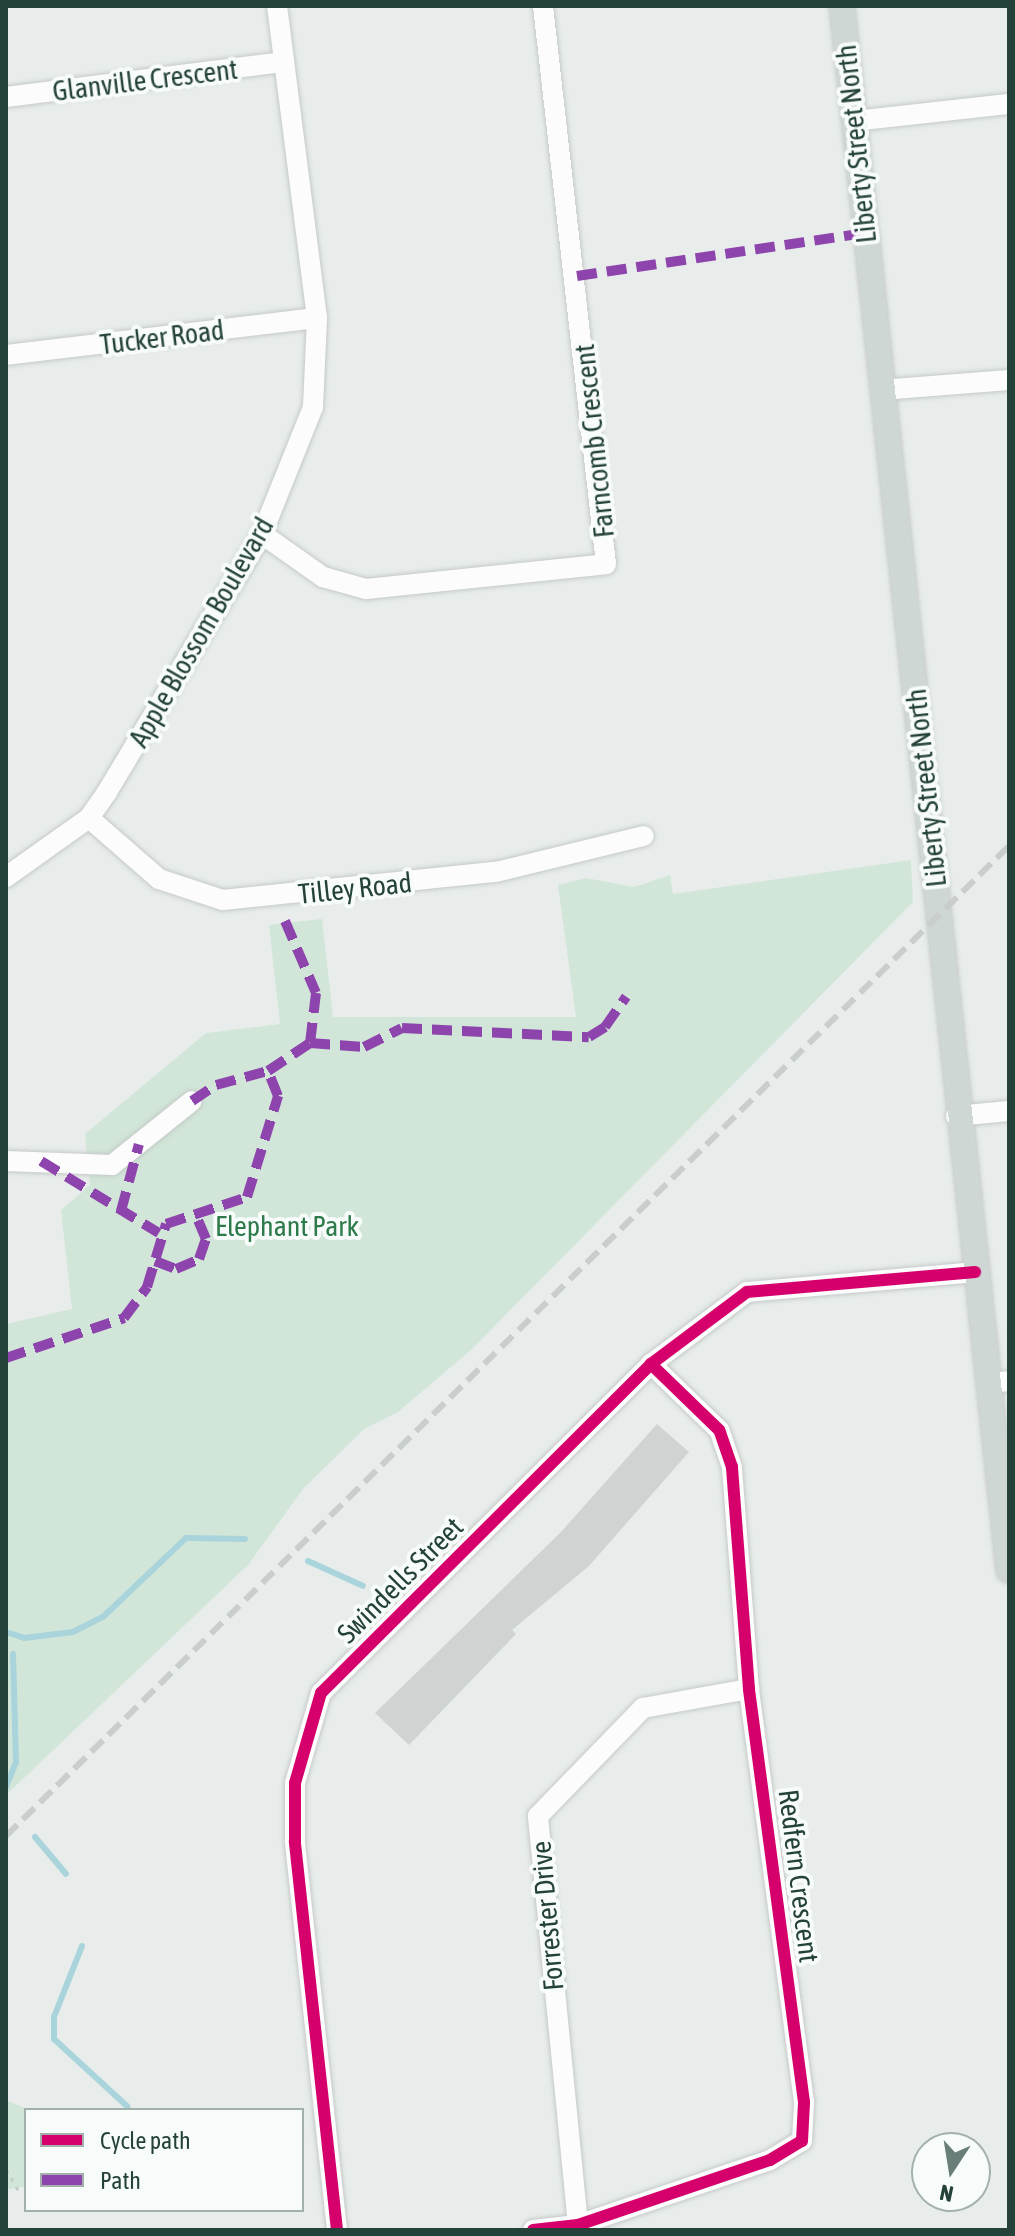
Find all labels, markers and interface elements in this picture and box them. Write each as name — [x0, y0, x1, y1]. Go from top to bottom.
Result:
street label: Liberty Street North — [829, 43, 883, 245]
street label: Glanville Crescent — [51, 52, 239, 108]
street label: Tucker Road — [98, 313, 226, 361]
street label: Farncomb Crescent — [567, 343, 621, 539]
street label: Apple Blossom Boulevard — [122, 511, 280, 753]
street label: Liberty Street North — [899, 687, 953, 889]
street label: Tilley Road — [297, 865, 413, 911]
park label: Elephant Park — [215, 1209, 359, 1243]
street label: Swindells Street — [330, 1510, 470, 1650]
street label: Redfern Crescent — [772, 1788, 826, 1964]
street label: Forrester Drive — [524, 1840, 570, 1992]
legend — [24, 2108, 304, 2212]
text: Cycle path — [100, 2127, 191, 2154]
north arrow — [911, 2132, 991, 2212]
text: Path — [100, 2167, 141, 2194]
text: N — [937, 2179, 955, 2208]

